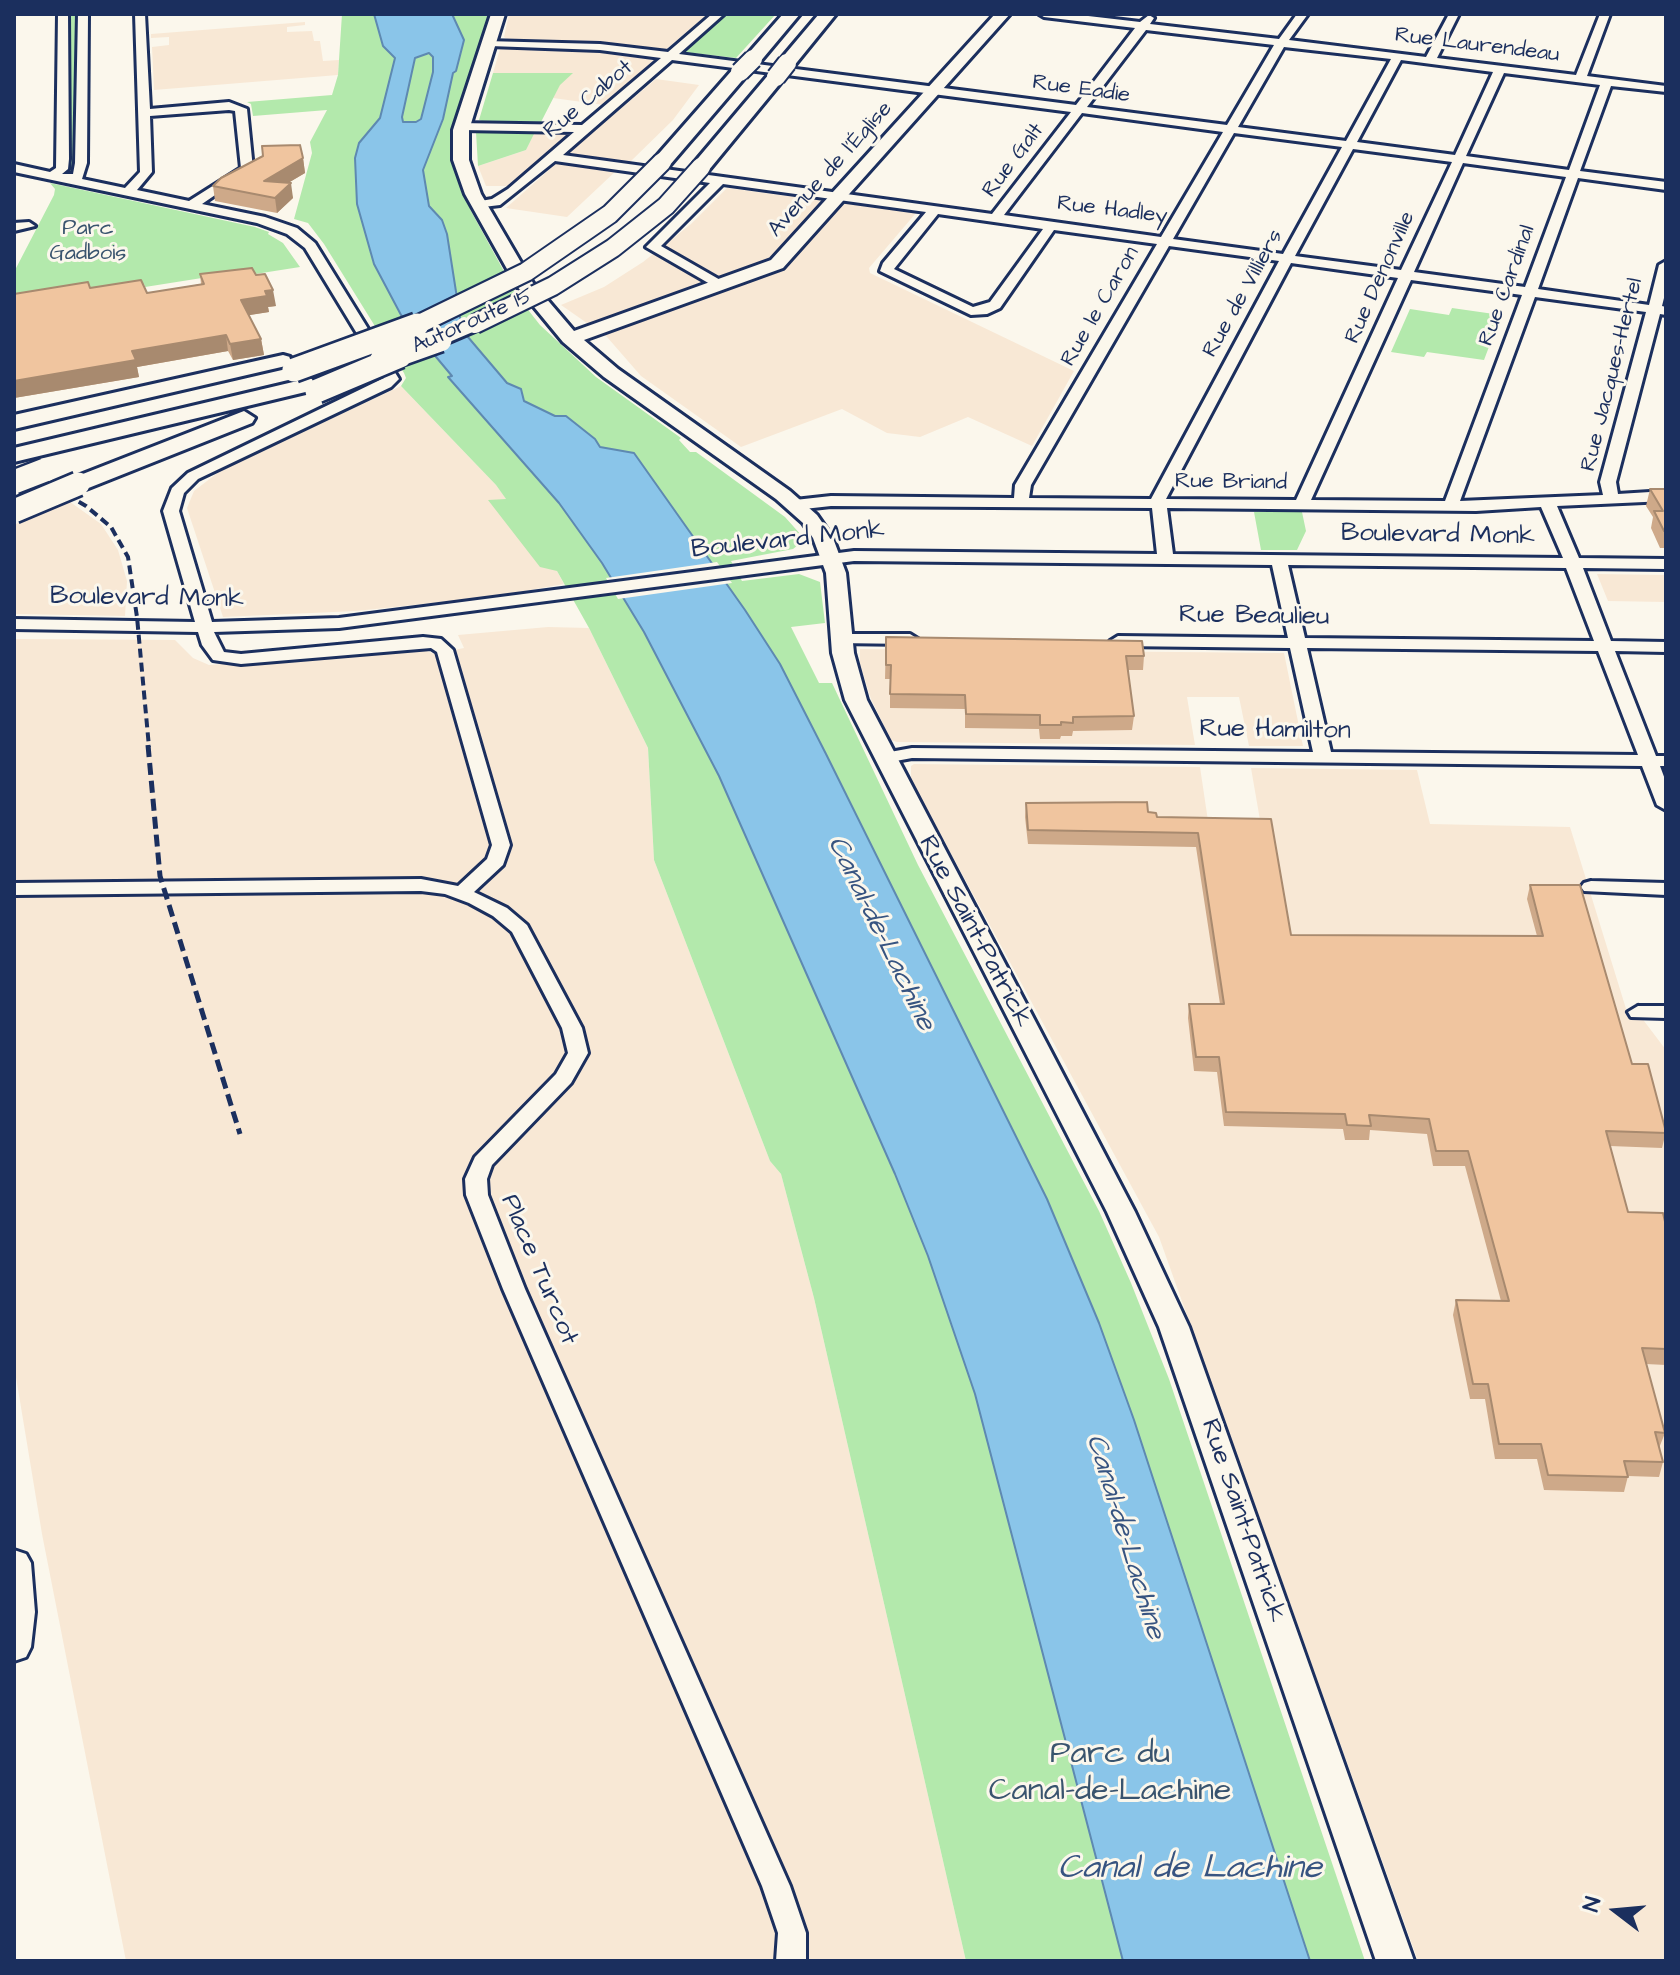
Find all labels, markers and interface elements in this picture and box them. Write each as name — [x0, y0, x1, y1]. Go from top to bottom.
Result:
street label: Rue Laurendeau — [1393, 23, 1561, 69]
street label: Rue Cabot — [539, 55, 639, 145]
street label: Rue Eadie — [1030, 70, 1132, 110]
street label: Avenue de l'Église — [763, 97, 899, 243]
street label: Rue Galt — [977, 119, 1051, 203]
street label: Rue Hadley — [1055, 191, 1169, 231]
street label: Rue Denonville — [1340, 208, 1422, 348]
park label: Parc Gadbois — [50, 216, 126, 268]
street label: Rue Cardinal — [1474, 222, 1542, 350]
street label: Rue de Villiers — [1198, 225, 1290, 363]
street label: Rue le Caron — [1056, 242, 1146, 372]
street label: Rue Jacques-Hertel — [1576, 276, 1650, 474]
street label: Autoroute 15 — [408, 283, 538, 361]
street label: Rue Briand — [1175, 469, 1287, 497]
street label: Boulevard Monk — [690, 515, 886, 567]
street label: Boulevard Monk — [1341, 519, 1535, 553]
street label: Boulevard Monk — [50, 582, 244, 616]
street label: Rue Beaulieu — [1178, 600, 1330, 634]
street label: Rue Hamilton — [1199, 714, 1351, 748]
water label: Canal-de-Lachine — [818, 831, 942, 1037]
street label: Rue Saint-Patrick — [910, 831, 1038, 1033]
street label: Place Turcot — [492, 1190, 584, 1350]
street label: Rue Saint-Patrick — [1193, 1415, 1291, 1627]
water label: Canal-de-Lachine — [1077, 1431, 1171, 1643]
park label: Parc du Canal-de-Lachine — [989, 1736, 1231, 1811]
water label: Canal de Lachine — [1058, 1850, 1322, 1890]
north arrow — [1576, 1871, 1656, 1951]
text: N — [1576, 1893, 1609, 1915]

